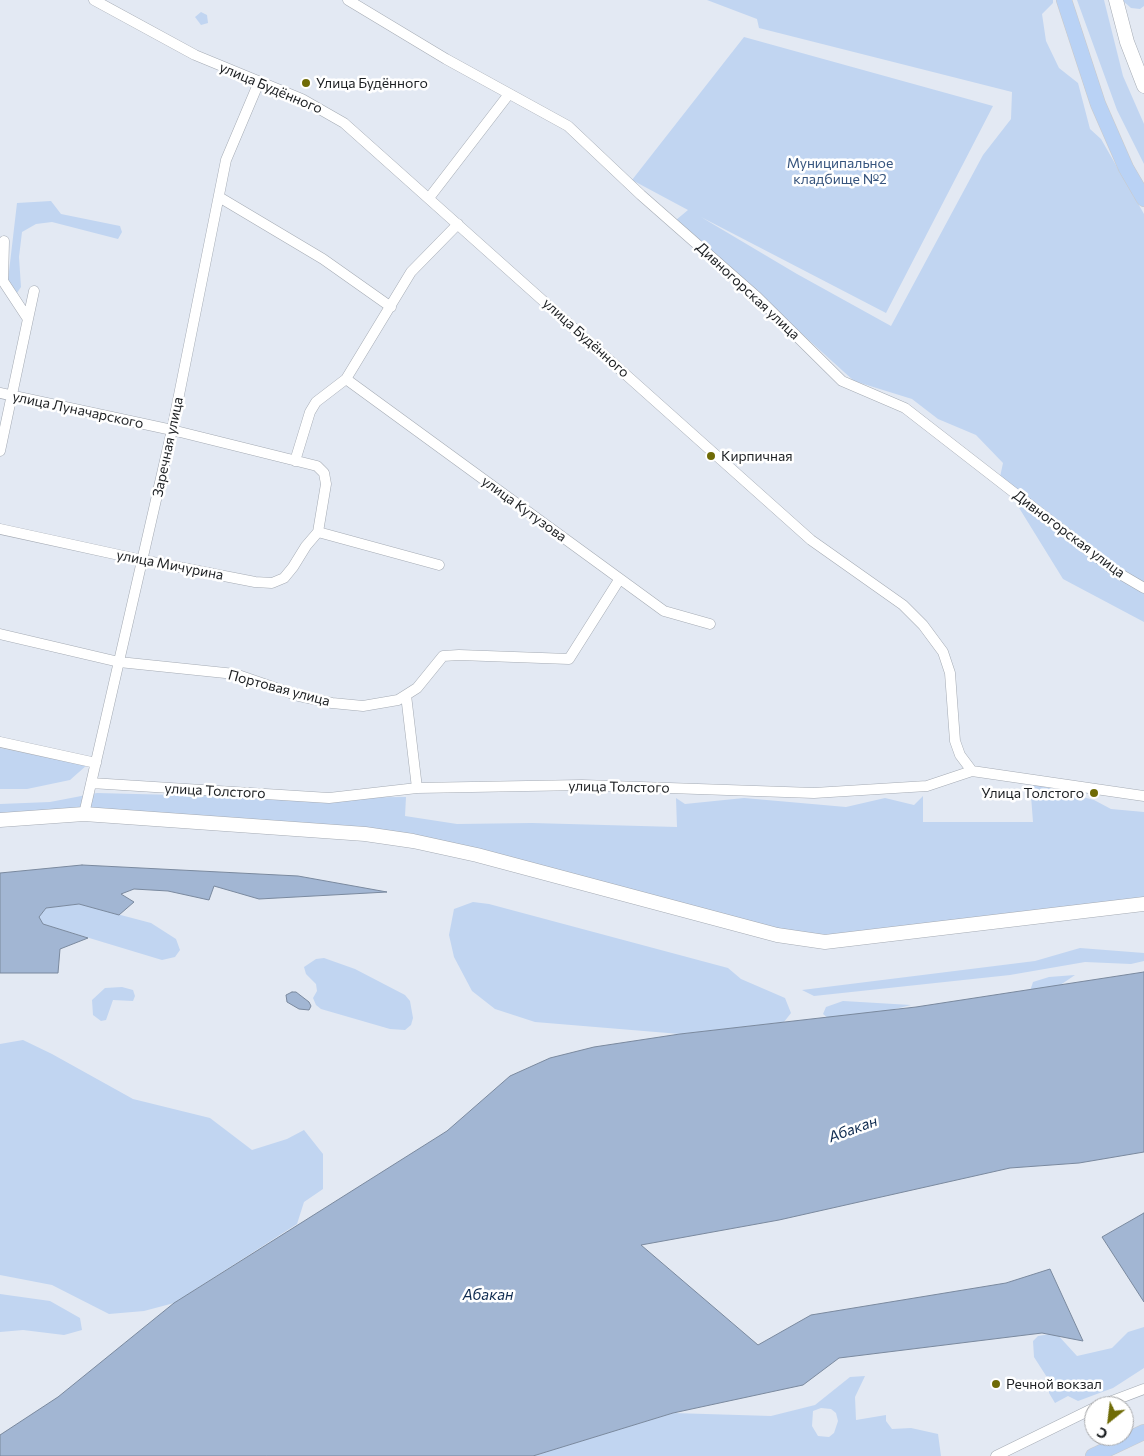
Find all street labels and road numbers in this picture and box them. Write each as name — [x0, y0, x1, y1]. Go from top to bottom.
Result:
street label: улица Будённого — [217, 59, 325, 117]
street label: Дивногорская улица — [693, 239, 803, 343]
street label: улица Будённого — [539, 295, 633, 381]
street label: улица Луначарского — [11, 388, 145, 432]
street label: Заречная улица — [149, 395, 187, 499]
street label: улица Кутузова — [478, 473, 570, 545]
street label: Дивногорская улица — [1010, 487, 1128, 581]
street label: улица Мичурина — [115, 546, 225, 584]
street label: Портовая улица — [226, 666, 332, 710]
street label: улица Толстого — [568, 778, 670, 796]
street label: улица Толстого — [164, 780, 266, 802]

